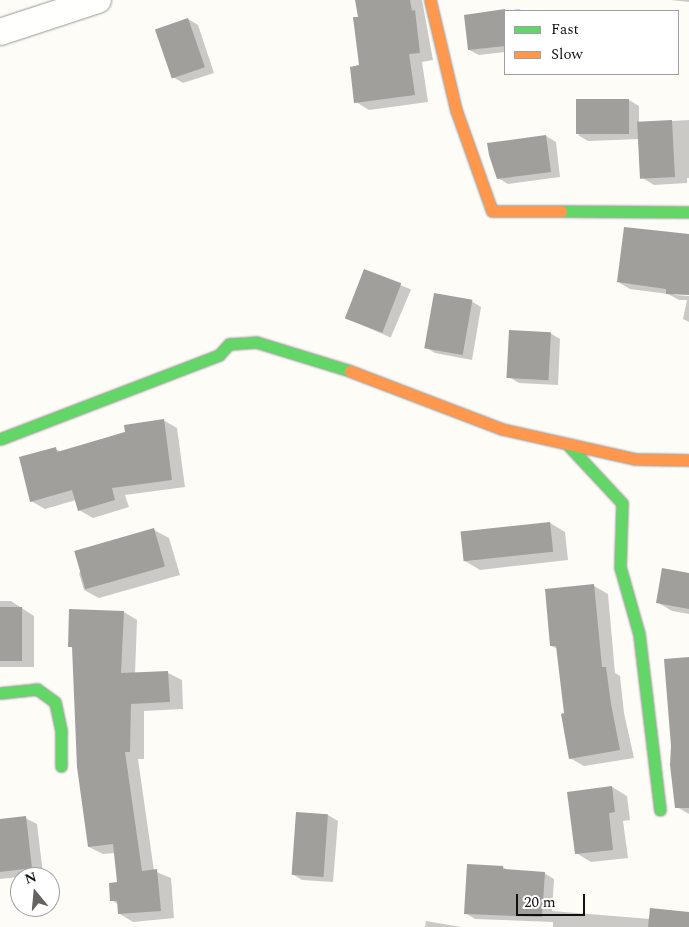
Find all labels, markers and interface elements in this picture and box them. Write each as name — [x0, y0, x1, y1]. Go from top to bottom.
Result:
legend — [504, 10, 679, 75]
text: Fast — [551, 18, 579, 41]
text: Slow — [551, 43, 583, 66]
text: N — [22, 866, 39, 890]
north arrow — [10, 867, 60, 917]
scale bar — [519, 884, 588, 916]
text: 20 m — [524, 891, 556, 914]

